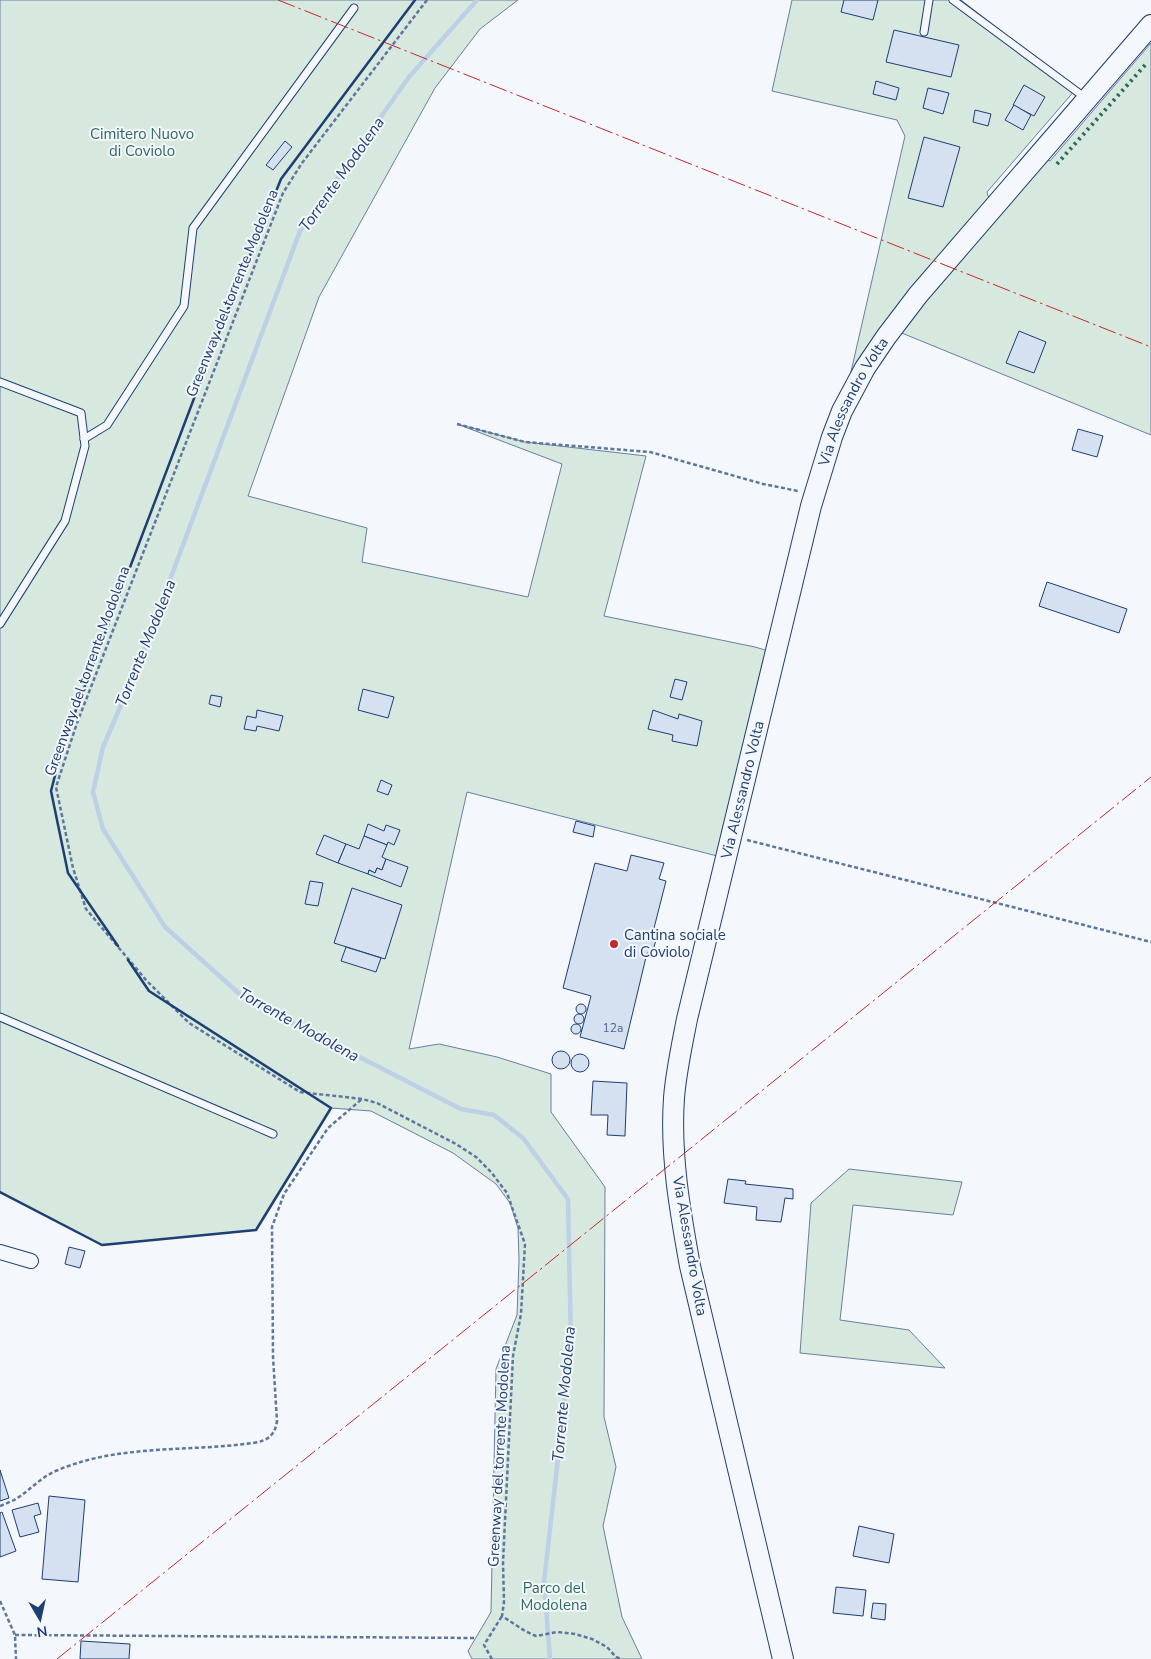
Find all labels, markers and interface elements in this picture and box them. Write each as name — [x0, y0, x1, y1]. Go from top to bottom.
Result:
water label: Torrente Modolena — [294, 113, 390, 237]
park label: Cimitero Nuovo di Coviolo — [90, 124, 194, 161]
street label: Greenway del torrente Modolena — [181, 186, 283, 400]
street label: Via Alessandro Volta — [813, 333, 893, 469]
street label: Greenway del torrente Modolena — [40, 563, 134, 779]
water label: Torrente Modolena — [110, 576, 182, 711]
street label: Via Alessandro Volta — [716, 719, 769, 862]
place label: Cantina sociale di Coviolo — [624, 925, 726, 962]
marker: Cantina sociale di Coviolo — [608, 938, 620, 950]
water label: Torrente Modolena — [234, 982, 363, 1067]
house number: 12a — [603, 1020, 623, 1036]
street label: Via Alessandro Volta — [668, 1174, 712, 1317]
water label: Torrente Modolena — [547, 1325, 581, 1463]
street label: Greenway del torrente Modolena — [483, 1345, 515, 1567]
park label: Parco del Modolena — [520, 1578, 588, 1615]
north arrow — [15, 1594, 65, 1644]
text: N — [35, 1621, 49, 1642]

